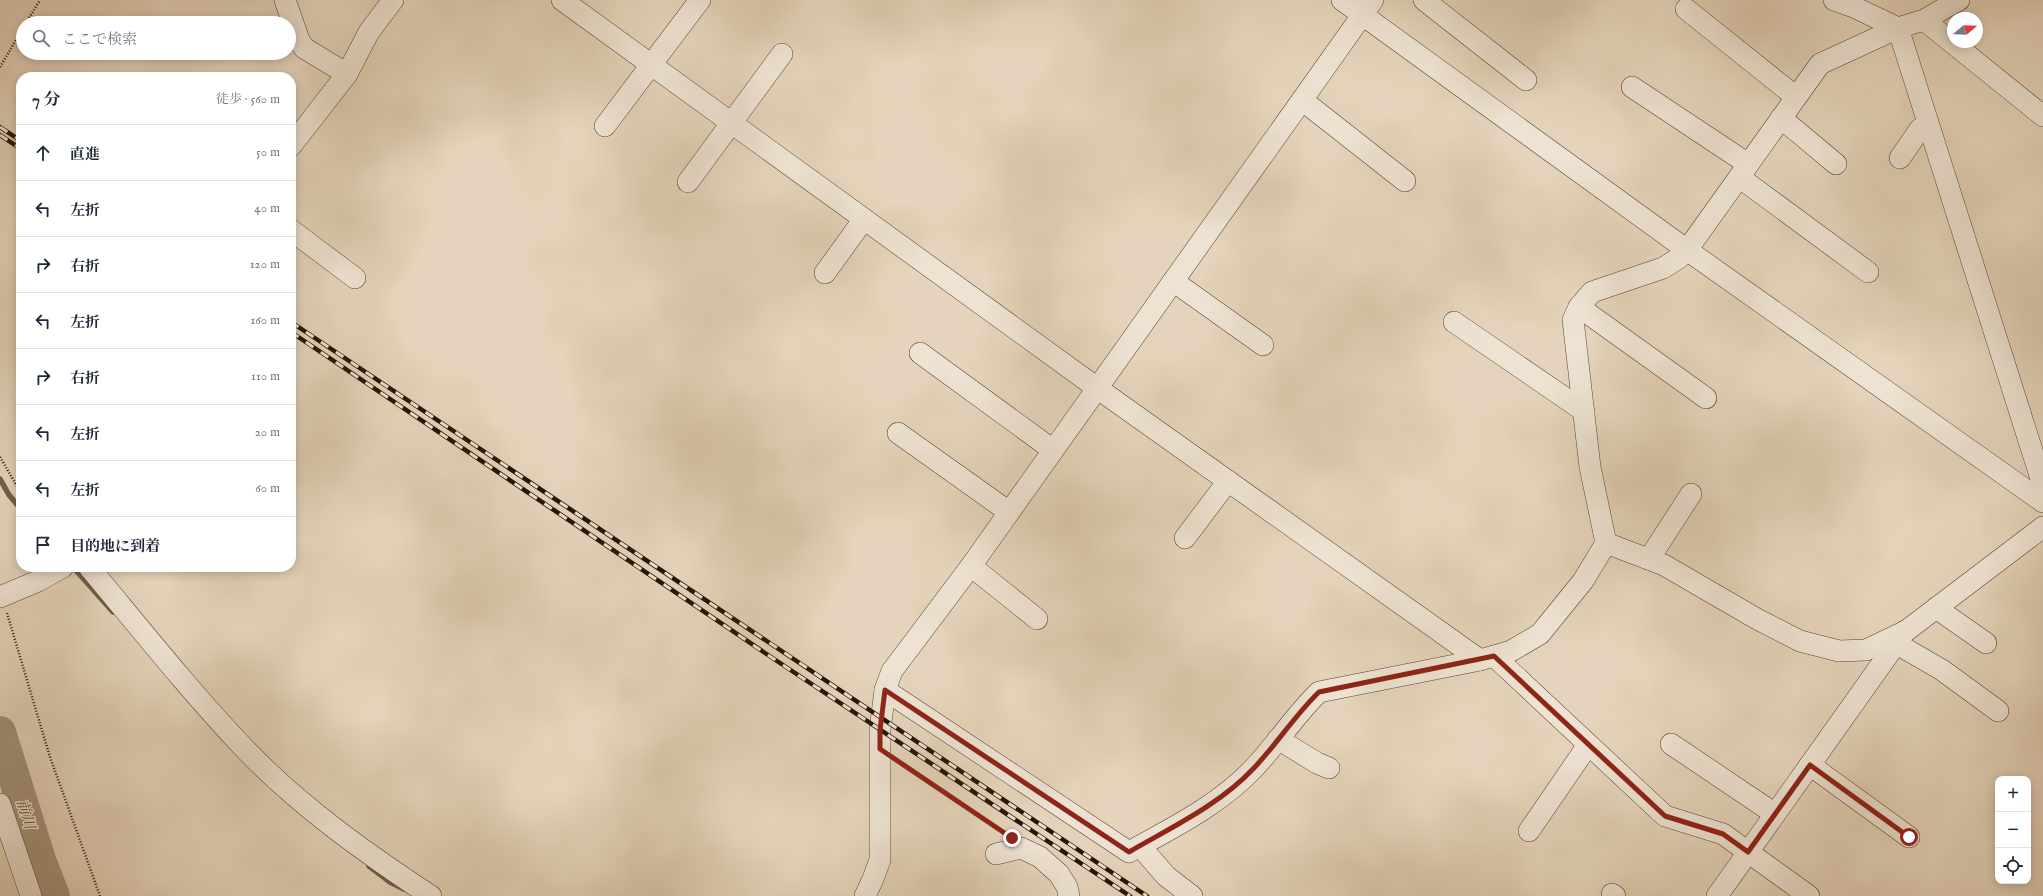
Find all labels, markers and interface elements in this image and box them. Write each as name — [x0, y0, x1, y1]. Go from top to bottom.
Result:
north arrow — [1947, 12, 1983, 48]
search box — [16, 16, 296, 60]
icon: search — [30, 27, 52, 49]
text: ここで検索 — [62, 30, 137, 49]
text: 7 分 — [32, 90, 61, 111]
text: 徒歩 · 560 m — [216, 91, 280, 108]
icon: ahead — [32, 142, 54, 164]
text: 50 m — [256, 144, 280, 161]
text: 直進 — [70, 145, 100, 164]
icon: left — [32, 198, 54, 220]
text: 40 m — [254, 200, 280, 217]
text: 左折 — [70, 201, 100, 220]
icon: right — [32, 254, 54, 276]
text: 120 m — [250, 256, 280, 273]
text: 右折 — [70, 257, 100, 276]
icon: left — [32, 310, 54, 332]
text: 160 m — [250, 312, 280, 329]
text: 左折 — [70, 313, 100, 332]
icon: right — [32, 366, 54, 388]
text: 110 m — [251, 368, 280, 385]
text: 右折 — [70, 369, 100, 388]
icon: left — [32, 422, 54, 444]
text: 20 m — [255, 424, 280, 441]
text: 左折 — [70, 425, 100, 444]
icon: left — [32, 478, 54, 500]
text: 60 m — [255, 480, 280, 497]
text: 左折 — [70, 481, 100, 500]
icon: arrive — [32, 534, 54, 556]
text: 目的地に到着 — [70, 537, 160, 556]
map controls — [1995, 776, 2031, 884]
button: + — [1995, 776, 2031, 812]
water label: 前川 — [12, 797, 40, 833]
button: − — [1995, 812, 2031, 848]
route start — [1900, 828, 1918, 846]
route end — [1003, 829, 1021, 847]
button: locate — [1995, 848, 2031, 884]

